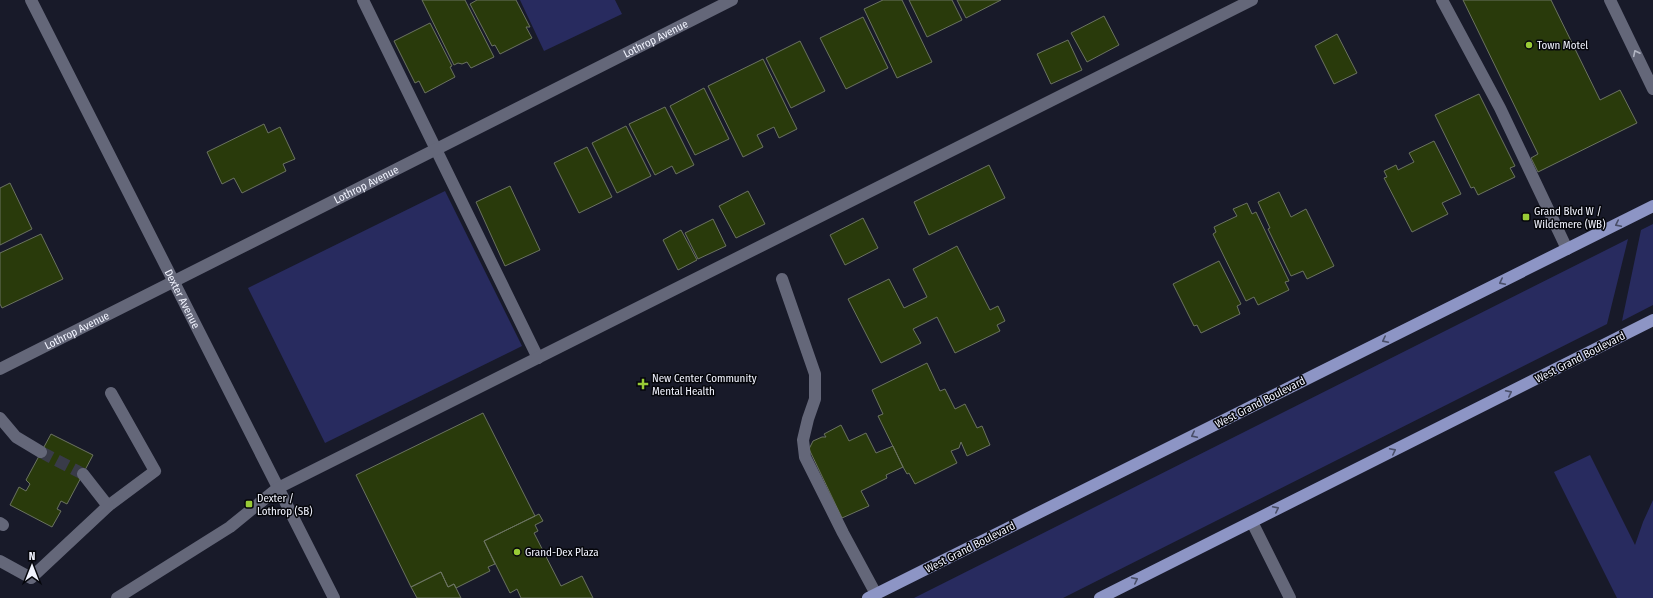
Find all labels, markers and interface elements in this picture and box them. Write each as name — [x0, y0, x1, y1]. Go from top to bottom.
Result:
street label: Lothrop Avenue — [621, 17, 690, 61]
place label: Town Motel — [1537, 39, 1588, 52]
marker: Town Motel — [1524, 40, 1534, 50]
one-way arrow — [1633, 50, 1641, 58]
street label: Lothrop Avenue — [332, 163, 401, 207]
place label: Grand Blvd W / Wildemere (WB) — [1534, 205, 1605, 231]
marker: Grand Blvd W / Wildemere (WB) — [1521, 212, 1531, 222]
one-way arrow — [1615, 219, 1622, 227]
street label: Dexter Avenue — [161, 267, 202, 331]
one-way arrow — [1498, 277, 1506, 285]
street label: Lothrop Avenue — [43, 309, 112, 352]
street label: West Grand Boulevard — [1533, 329, 1627, 386]
one-way arrow — [1382, 335, 1390, 343]
place label: New Center Community Mental Health — [652, 372, 757, 398]
street label: West Grand Boulevard — [1213, 374, 1307, 431]
marker: New Center Community Mental Health — [637, 378, 649, 390]
one-way arrow — [1504, 390, 1512, 397]
one-way arrow — [1191, 430, 1198, 438]
one-way arrow — [1388, 448, 1396, 456]
place label: Dexter / Lothrop (SB) — [257, 492, 313, 518]
marker: Dexter / Lothrop (SB) — [244, 499, 254, 509]
one-way arrow — [1272, 506, 1280, 514]
street label: West Grand Boulevard — [923, 519, 1017, 576]
north arrow — [12, 546, 52, 586]
place label: Grand-Dex Plaza — [525, 546, 599, 559]
marker: Grand-Dex Plaza — [512, 547, 522, 557]
text: N — [29, 550, 35, 563]
one-way arrow — [1131, 578, 1139, 585]

